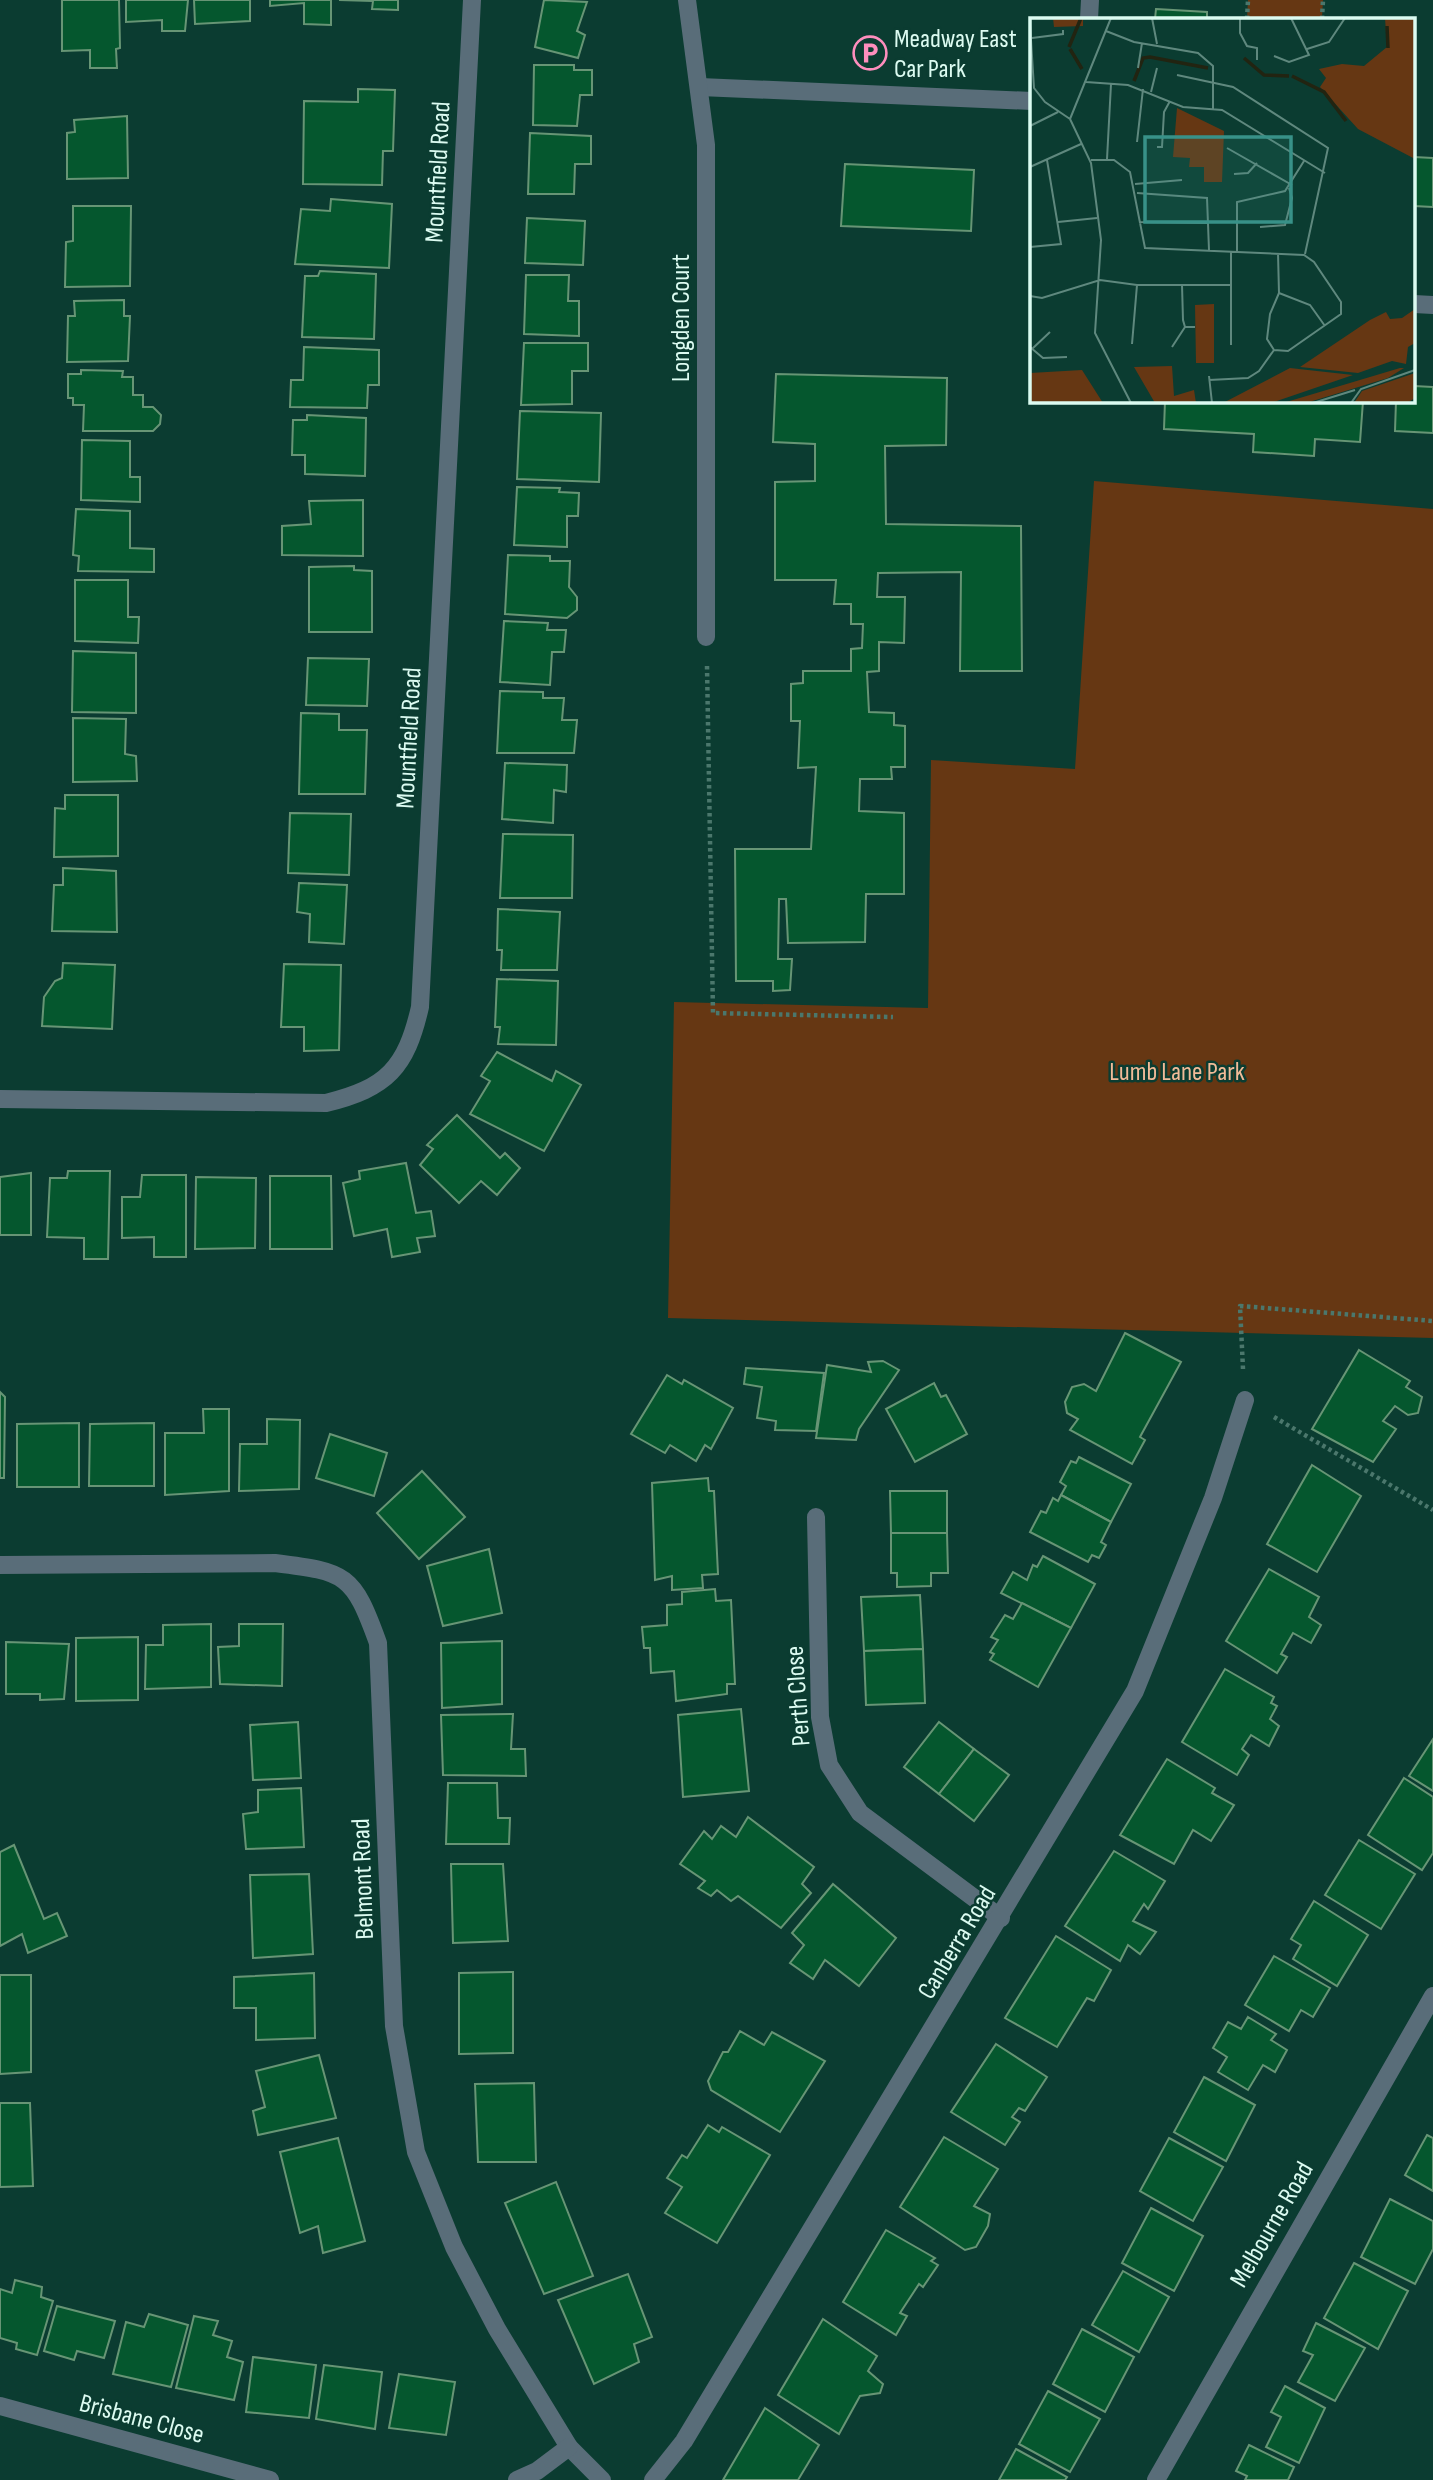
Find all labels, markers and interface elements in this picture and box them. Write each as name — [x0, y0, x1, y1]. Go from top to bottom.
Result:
inset map — [1030, 18, 1416, 402]
place label: Meadway East Car Park — [894, 24, 1017, 85]
parking icon: Meadway East Car Park — [851, 34, 889, 72]
street label: Mountfield Road — [419, 101, 458, 243]
street label: Longden Court — [666, 254, 697, 382]
street label: Mountfield Road — [390, 667, 429, 809]
park label: Lumb Lane Park — [1109, 1057, 1245, 1088]
street label: Perth Close — [780, 1645, 817, 1747]
street label: Belmont Road — [346, 1818, 381, 1940]
street label: Canberra Road — [911, 1881, 1003, 2005]
street label: Melbourne Road — [1224, 2157, 1321, 2293]
street label: Brisbane Close — [76, 2388, 207, 2451]

